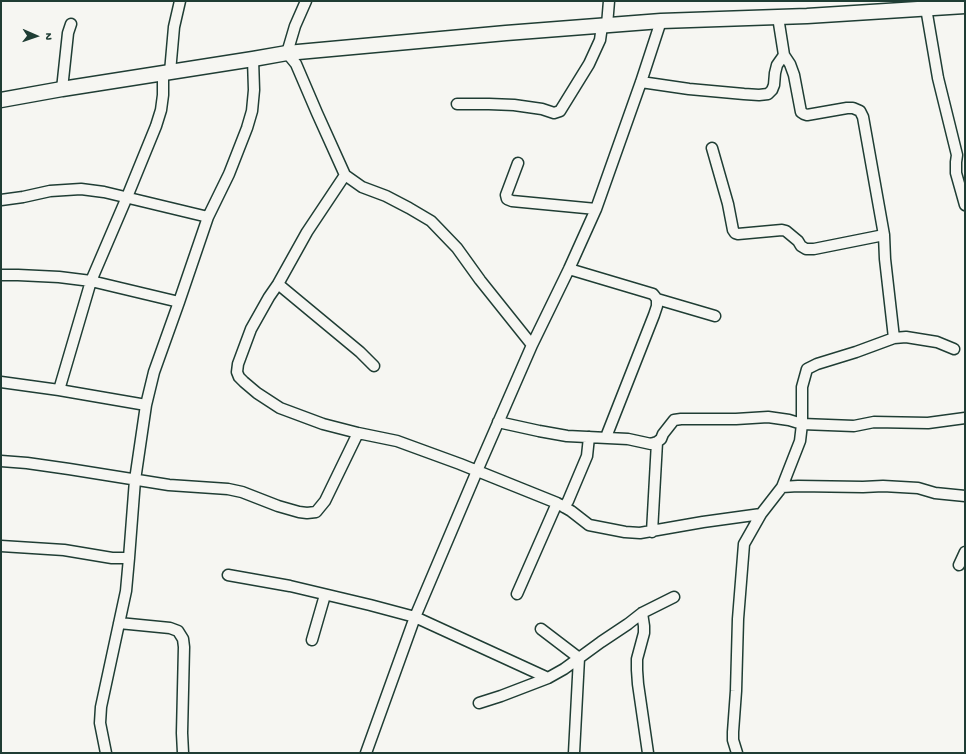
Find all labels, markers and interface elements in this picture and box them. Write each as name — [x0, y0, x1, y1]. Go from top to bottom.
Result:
north arrow — [16, 16, 56, 56]
text: N — [42, 33, 54, 40]

